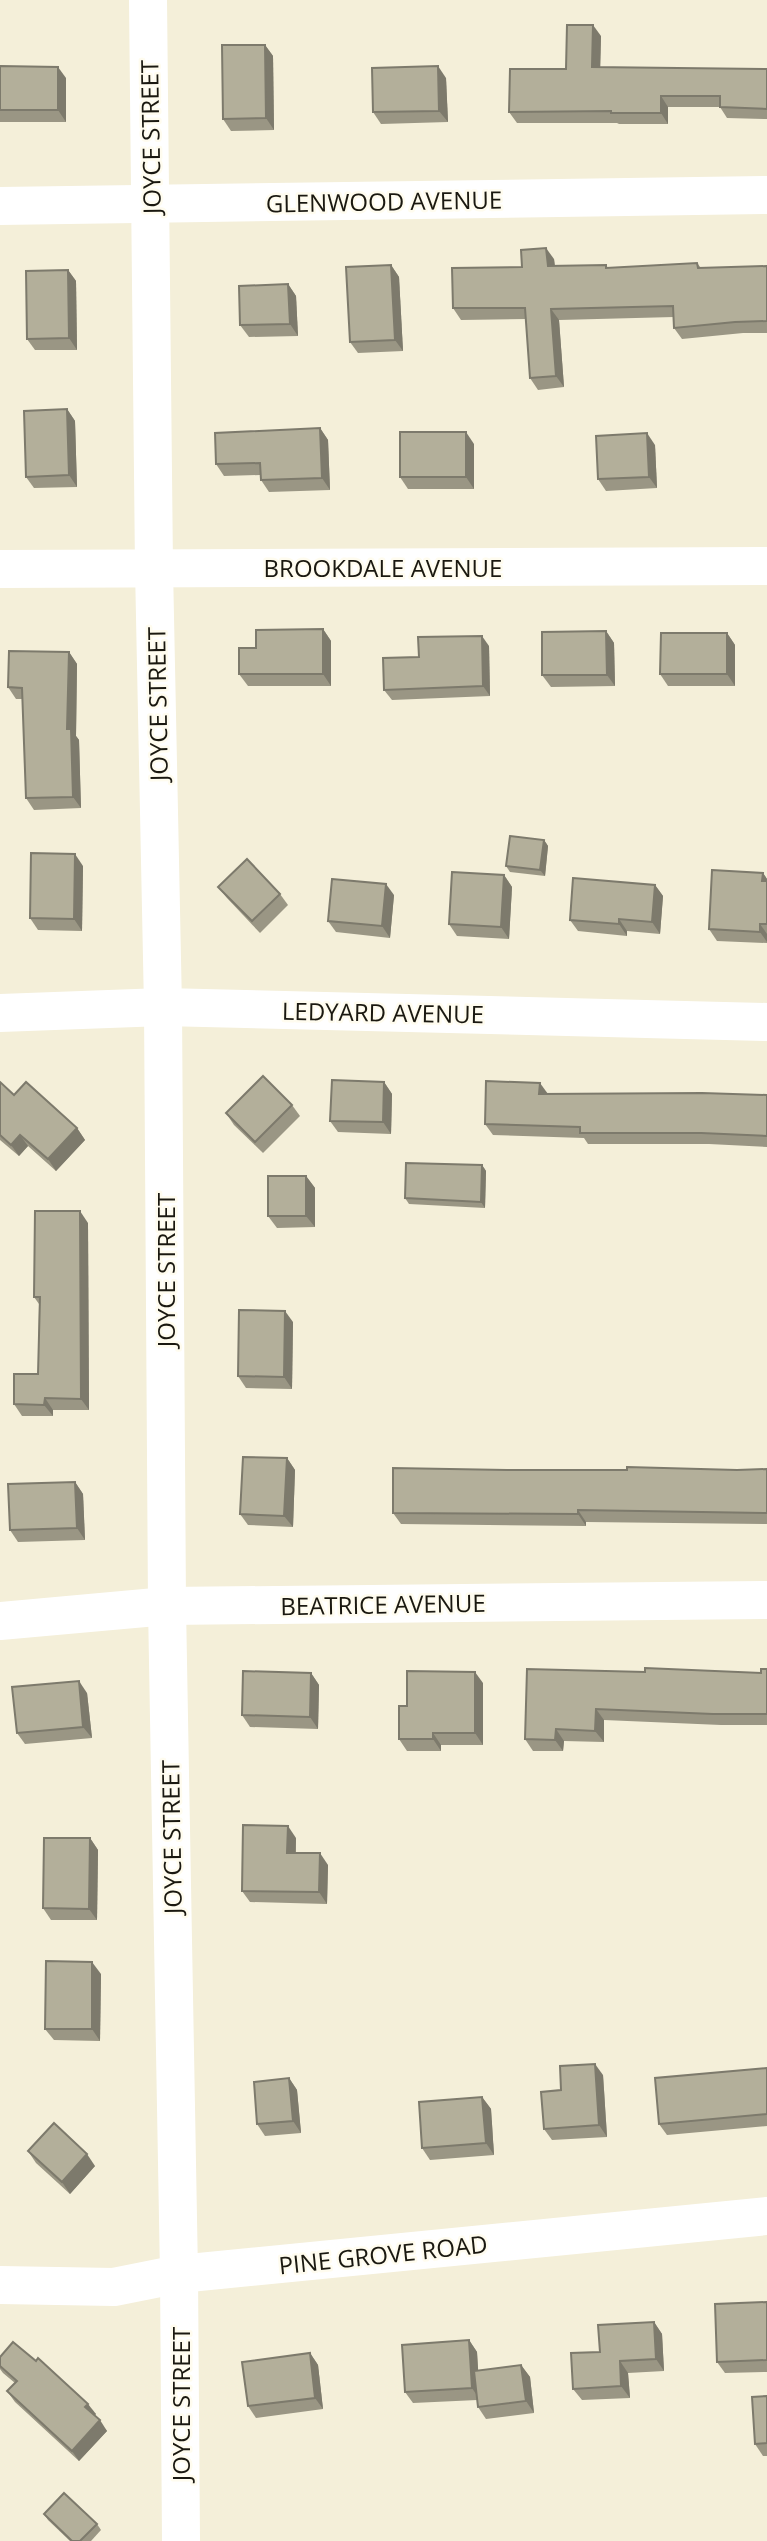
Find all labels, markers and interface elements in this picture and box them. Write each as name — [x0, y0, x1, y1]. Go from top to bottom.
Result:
street label: JOYCE STREET — [132, 60, 168, 216]
street label: GLENWOOD AVENUE — [266, 182, 502, 220]
street label: BROOKDALE AVENUE — [264, 551, 502, 584]
street label: JOYCE STREET — [139, 627, 175, 783]
street label: LEDYARD AVENUE — [282, 994, 484, 1030]
street label: JOYCE STREET — [149, 1193, 182, 1349]
street label: BEATRICE AVENUE — [280, 1586, 486, 1622]
street label: JOYCE STREET — [153, 1760, 189, 1916]
street label: PINE GROVE ROAD — [277, 2227, 489, 2281]
street label: JOYCE STREET — [164, 2327, 197, 2483]

